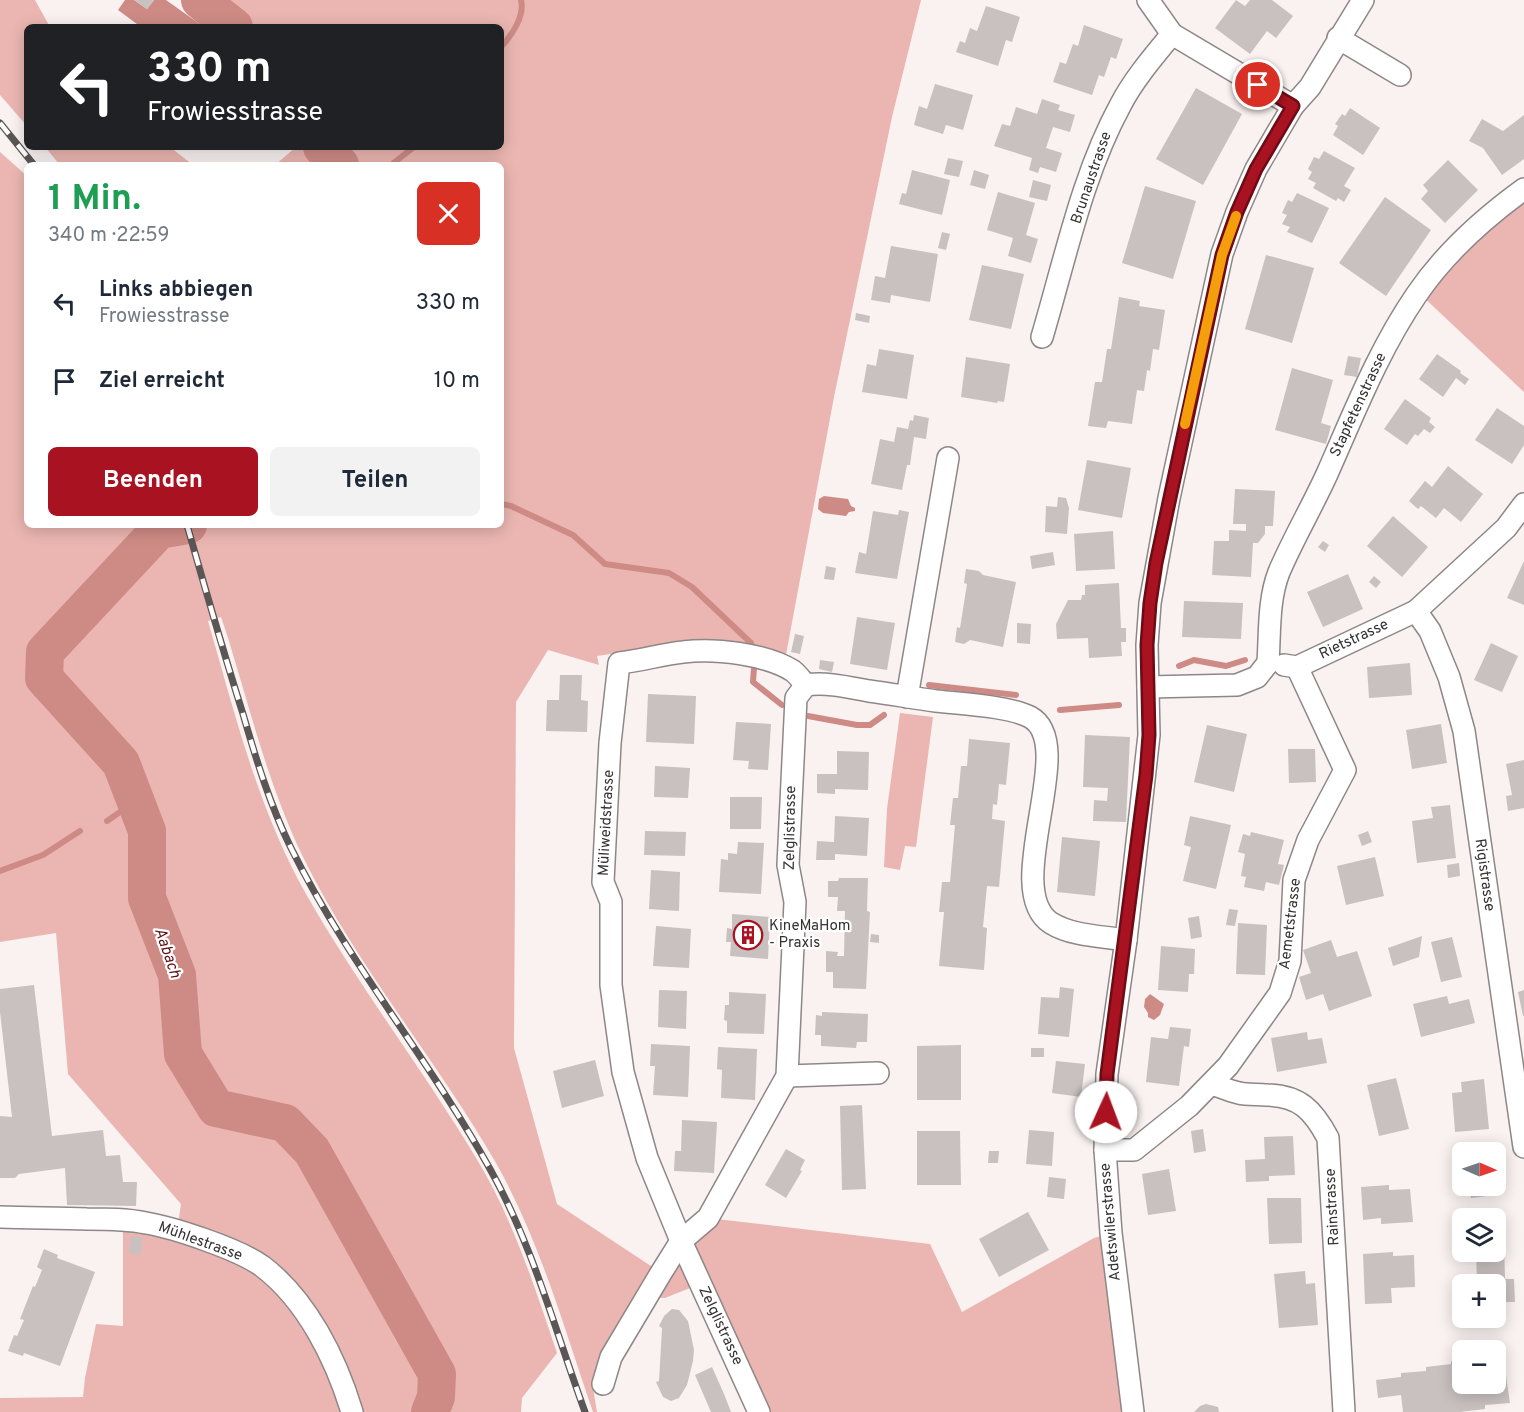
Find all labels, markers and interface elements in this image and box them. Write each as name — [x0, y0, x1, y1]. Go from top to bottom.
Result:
text: 330 m — [147, 44, 272, 97]
icon: left — [48, 48, 126, 126]
pin — [1232, 59, 1283, 110]
icon: arrive — [1241, 68, 1274, 101]
text: Frowiesstrasse — [147, 96, 323, 130]
street label: Brunaustrasse — [1067, 129, 1117, 227]
text: 1 Min. — [48, 177, 141, 223]
button: close — [417, 182, 480, 245]
text: 340 m · 22:59 — [48, 223, 169, 249]
text: Links abbiegen — [99, 277, 253, 304]
icon: left — [48, 287, 81, 320]
text: 330 m — [416, 290, 480, 317]
text: Frowiesstrasse — [99, 304, 229, 330]
street label: Stapfetenstrasse — [1327, 350, 1391, 460]
icon: arrive — [48, 365, 81, 398]
text: Ziel erreicht — [99, 368, 225, 395]
text: 10 m — [434, 368, 480, 395]
button: Beenden — [48, 447, 258, 516]
button: Teilen — [270, 447, 480, 516]
street label: Rietstrasse — [1316, 616, 1392, 664]
street label: Müliweidstrasse — [595, 769, 619, 877]
street label: Zelglistrasse — [781, 785, 801, 871]
street label: Rigistrasse — [1469, 837, 1499, 913]
street label: Aemetstrasse — [1276, 877, 1306, 971]
place label: KineMaHom - Praxis — [769, 917, 850, 953]
building icon: KineMaHom - Praxis — [732, 919, 764, 951]
water label: Aabach — [149, 925, 185, 981]
position arrow — [1074, 1080, 1138, 1144]
north arrow — [1452, 1142, 1506, 1196]
map controls — [1452, 1142, 1506, 1394]
street label: Adetswilerstrasse — [1096, 1162, 1126, 1282]
street label: Rainstrasse — [1321, 1168, 1345, 1246]
button: layers — [1452, 1208, 1506, 1262]
street label: Mühlestrasse — [155, 1218, 245, 1266]
button: + — [1452, 1274, 1506, 1328]
street label: Zelglistrasse — [693, 1283, 747, 1369]
button: − — [1452, 1340, 1506, 1394]

